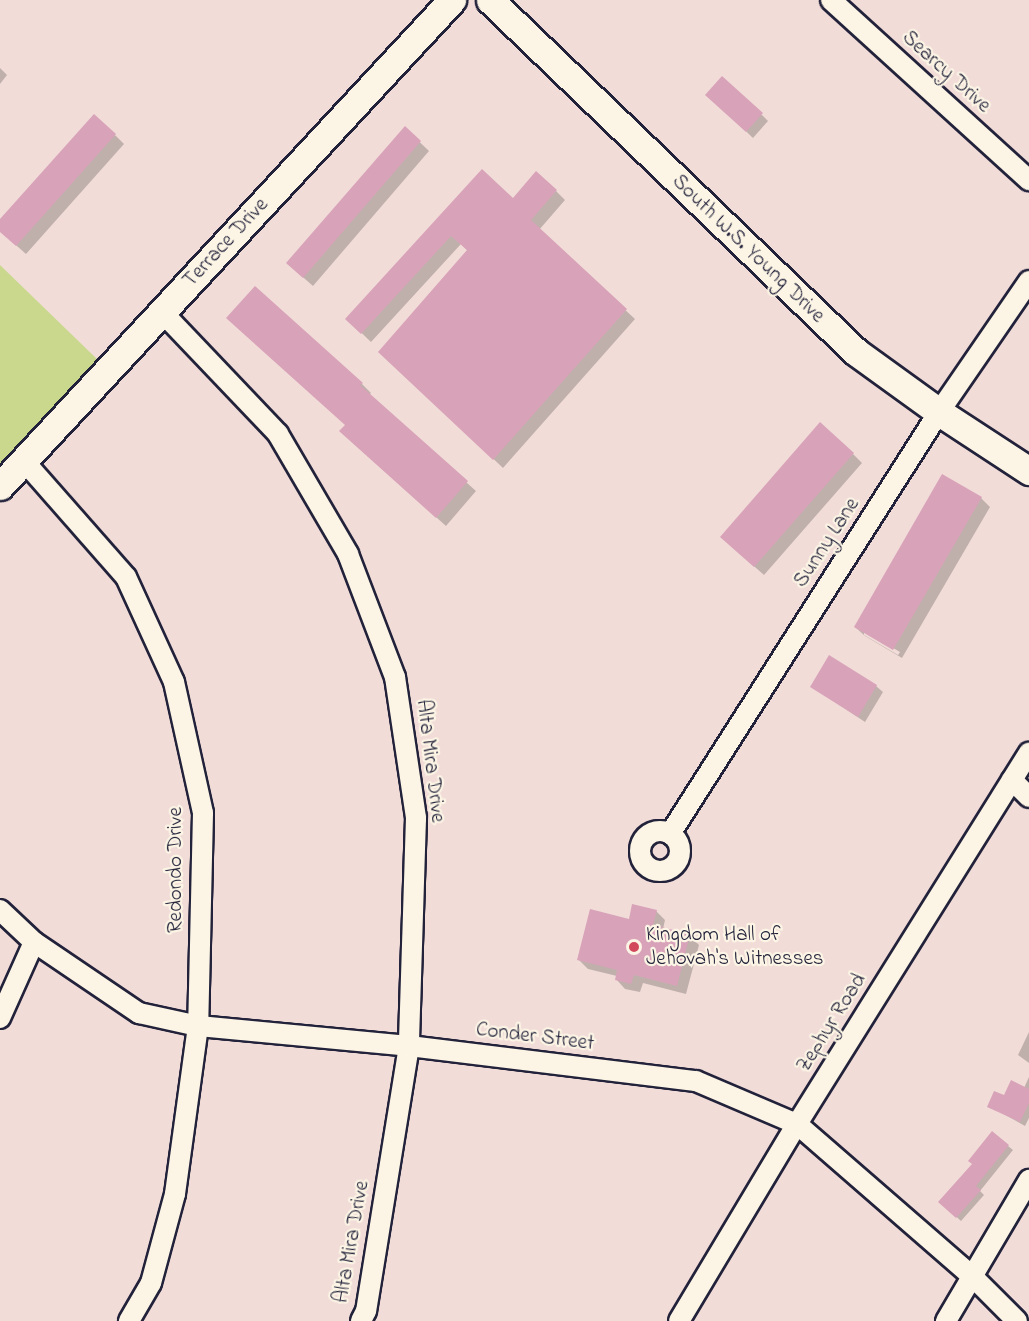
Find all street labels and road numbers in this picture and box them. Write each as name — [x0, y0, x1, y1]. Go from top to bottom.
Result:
street label: Searcy Drive — [896, 26, 996, 118]
street label: South W.S. Young Drive — [666, 169, 830, 329]
street label: Terrace Drive — [178, 193, 274, 293]
street label: Sunny Lane — [789, 493, 865, 593]
street label: Alta Mira Drive — [410, 698, 450, 824]
street label: Redondo Drive — [163, 807, 189, 933]
street label: Zephyr Road — [792, 969, 872, 1077]
street label: Conder Street — [475, 1017, 595, 1057]
street label: Alta Mira Drive — [329, 1179, 375, 1305]

